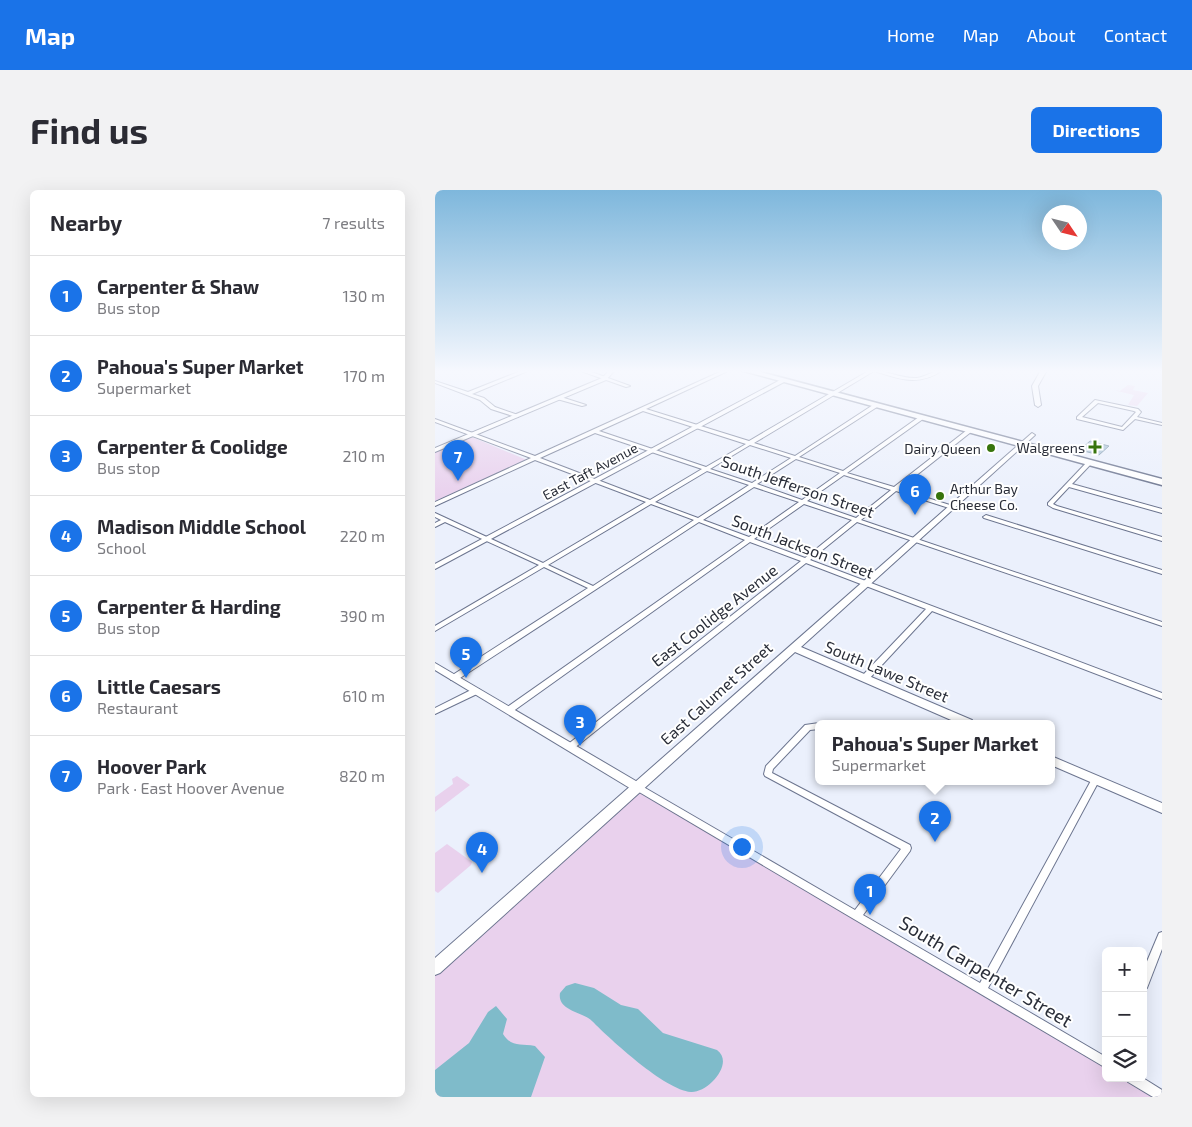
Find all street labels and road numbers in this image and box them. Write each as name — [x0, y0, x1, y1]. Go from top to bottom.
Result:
street label: East Taft Avenue — [539, 439, 641, 503]
street label: South Jefferson Street — [719, 451, 877, 521]
street label: South Jackson Street — [729, 510, 877, 582]
street label: East Coolidge Avenue — [647, 560, 781, 670]
street label: South Lawe Street — [822, 636, 952, 706]
street label: East Calumet Street — [656, 638, 776, 748]
street label: South Carpenter Street — [895, 910, 1077, 1032]

